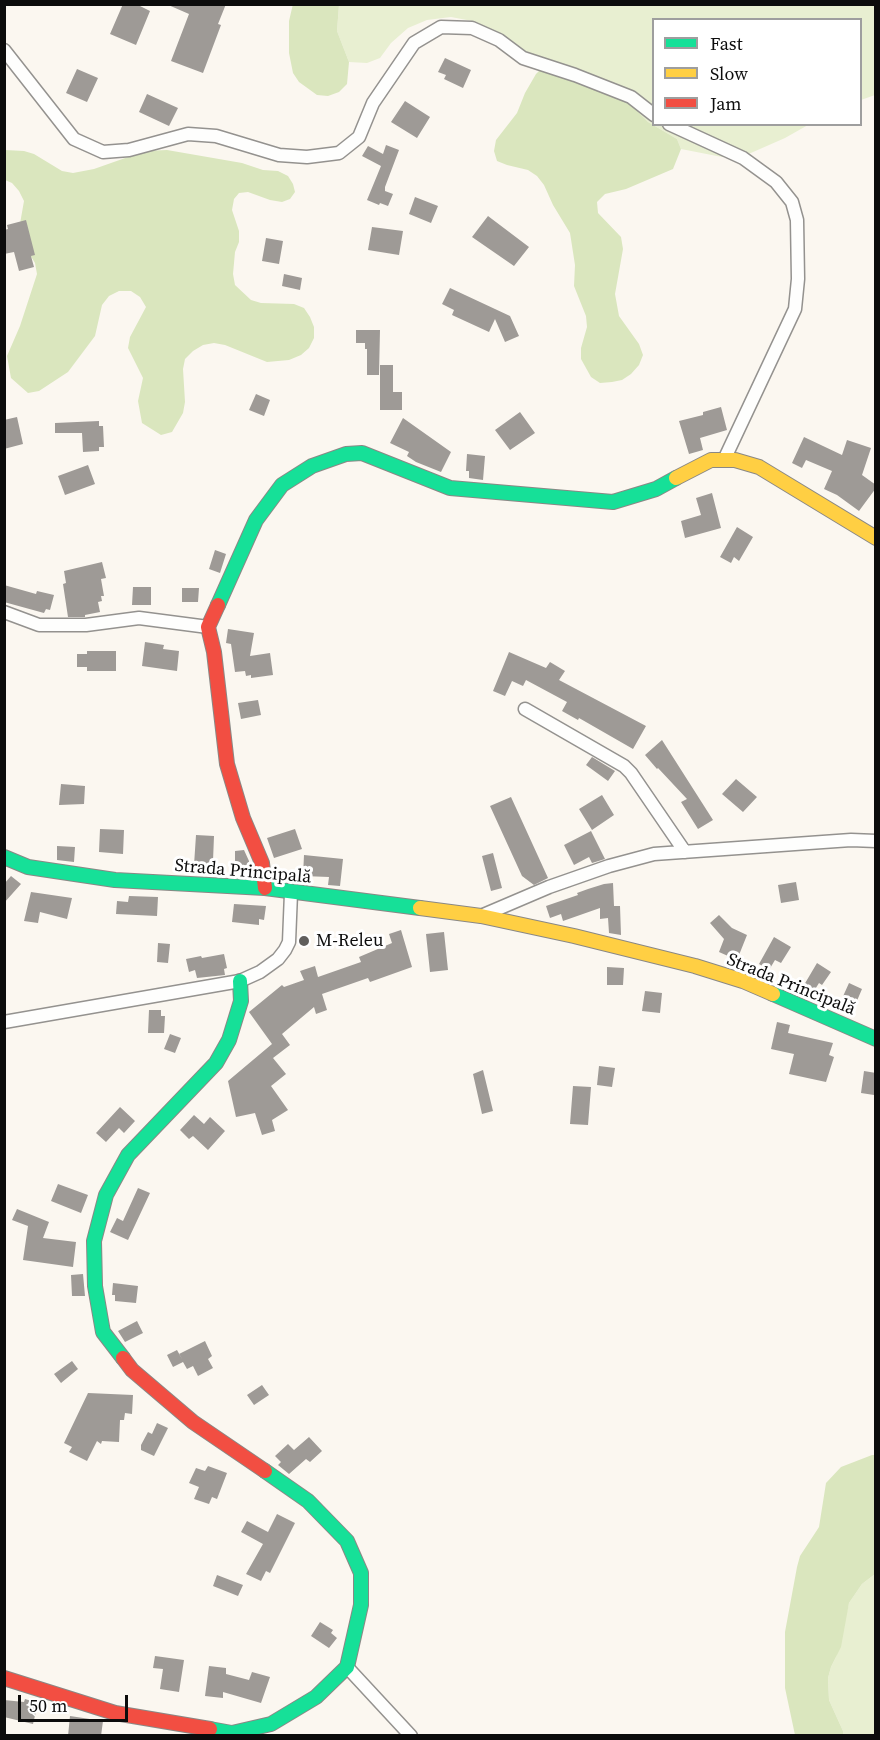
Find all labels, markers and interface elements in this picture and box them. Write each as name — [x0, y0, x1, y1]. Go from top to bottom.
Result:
legend — [652, 18, 862, 126]
text: Fast — [710, 31, 743, 56]
text: Slow — [710, 61, 748, 86]
text: Jam — [710, 91, 742, 116]
street label: Strada Principală — [174, 855, 312, 889]
place label: M-Releu — [316, 930, 383, 952]
marker: M-Releu — [297, 934, 311, 948]
street label: Strada Principală — [723, 949, 859, 1021]
scale bar — [21, 1683, 130, 1721]
text: 50 m — [29, 1693, 67, 1718]

